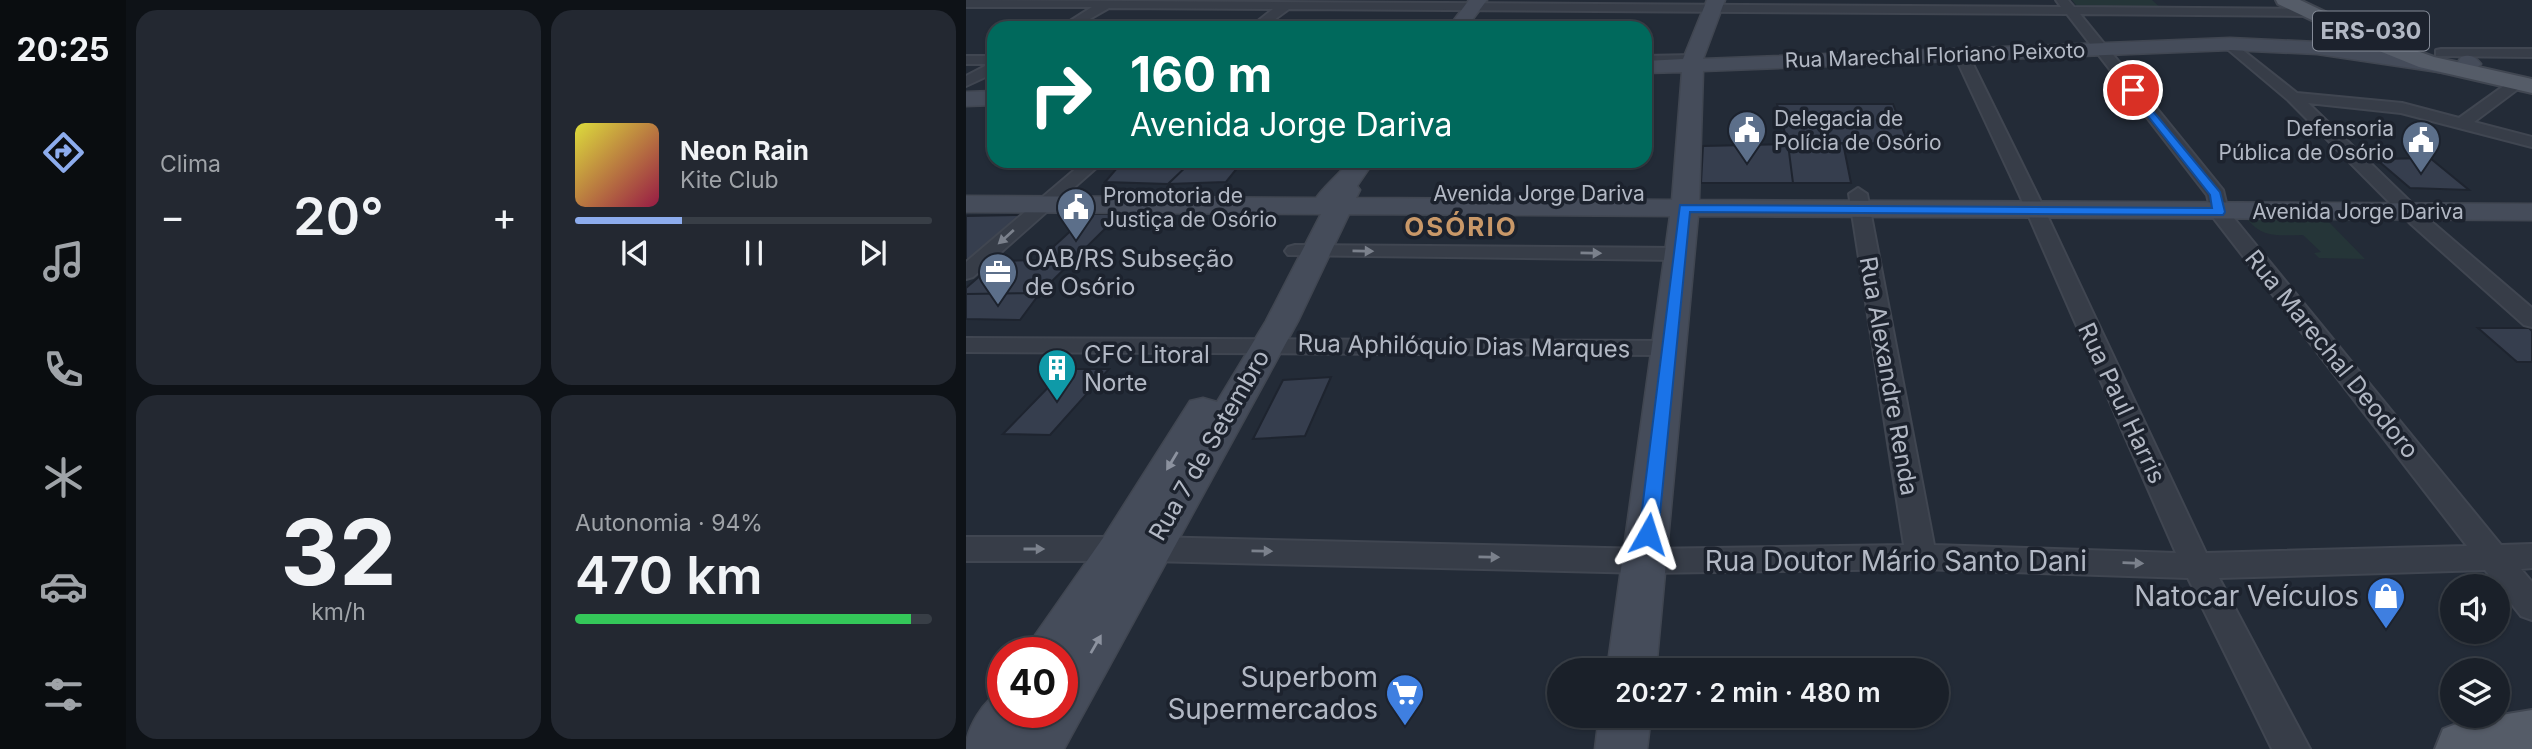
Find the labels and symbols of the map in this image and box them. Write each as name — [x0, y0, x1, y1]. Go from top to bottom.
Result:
road number: ERS-030 — [2313, 12, 2429, 50]
street label: Rua Marechal Floriano Peixoto — [1784, 37, 2086, 73]
pin — [2103, 60, 2163, 120]
place label: Delegacia de Polícia de Osório — [1774, 106, 1942, 155]
public building icon: Delegacia de Polícia de Osório — [1726, 109, 1768, 164]
place label: Defensoria Pública de Osório — [2219, 116, 2394, 165]
public building icon: Defensoria Pública de Osório — [2400, 119, 2442, 174]
street label: Avenida Jorge Dariva — [1433, 181, 1645, 206]
place label: Promotoria de Justiça de Osório — [1103, 183, 1277, 232]
public building icon: Promotoria de Justiça de Osório — [1055, 186, 1097, 241]
street label: Avenida Jorge Dariva — [2252, 199, 2464, 224]
district label: OSÓRIO — [1404, 211, 1518, 242]
one-way arrow — [998, 229, 1015, 245]
place label: OAB/RS Subseção de Osório — [1025, 244, 1234, 301]
street label: Rua Marechal Deodoro — [2239, 244, 2425, 464]
one-way arrow — [1353, 245, 1375, 257]
one-way arrow — [1580, 248, 1602, 259]
office icon: OAB/RS Subseção de Osório — [977, 251, 1019, 306]
street label: Rua Alexandre Renda — [1854, 254, 1924, 498]
street label: Rua Paul Harris — [2072, 318, 2172, 488]
street label: Rua Aphilóquio Dias Marques — [1298, 329, 1630, 363]
place label: CFC Litoral Norte — [1084, 340, 1210, 397]
street label: Rua 7 de Setembro — [1143, 344, 1275, 546]
building icon: CFC Litoral Norte — [1036, 347, 1078, 402]
one-way arrow — [1166, 451, 1178, 470]
position arrow — [1611, 497, 1685, 571]
one-way arrow — [1023, 544, 1045, 555]
street label: Rua Doutor Mário Santo Dani — [1705, 544, 2087, 578]
one-way arrow — [1251, 546, 1273, 557]
one-way arrow — [1478, 551, 1500, 563]
one-way arrow — [2122, 558, 2144, 569]
shop icon: Natocar Veículos — [2365, 575, 2407, 630]
place label: Natocar Veículos — [2134, 579, 2359, 613]
one-way arrow — [1090, 635, 1102, 654]
speed limit sign: 40 — [987, 637, 1078, 728]
place label: Superbom Supermercados — [1167, 660, 1378, 726]
supermarket icon: Superbom Supermercados — [1384, 672, 1426, 727]

